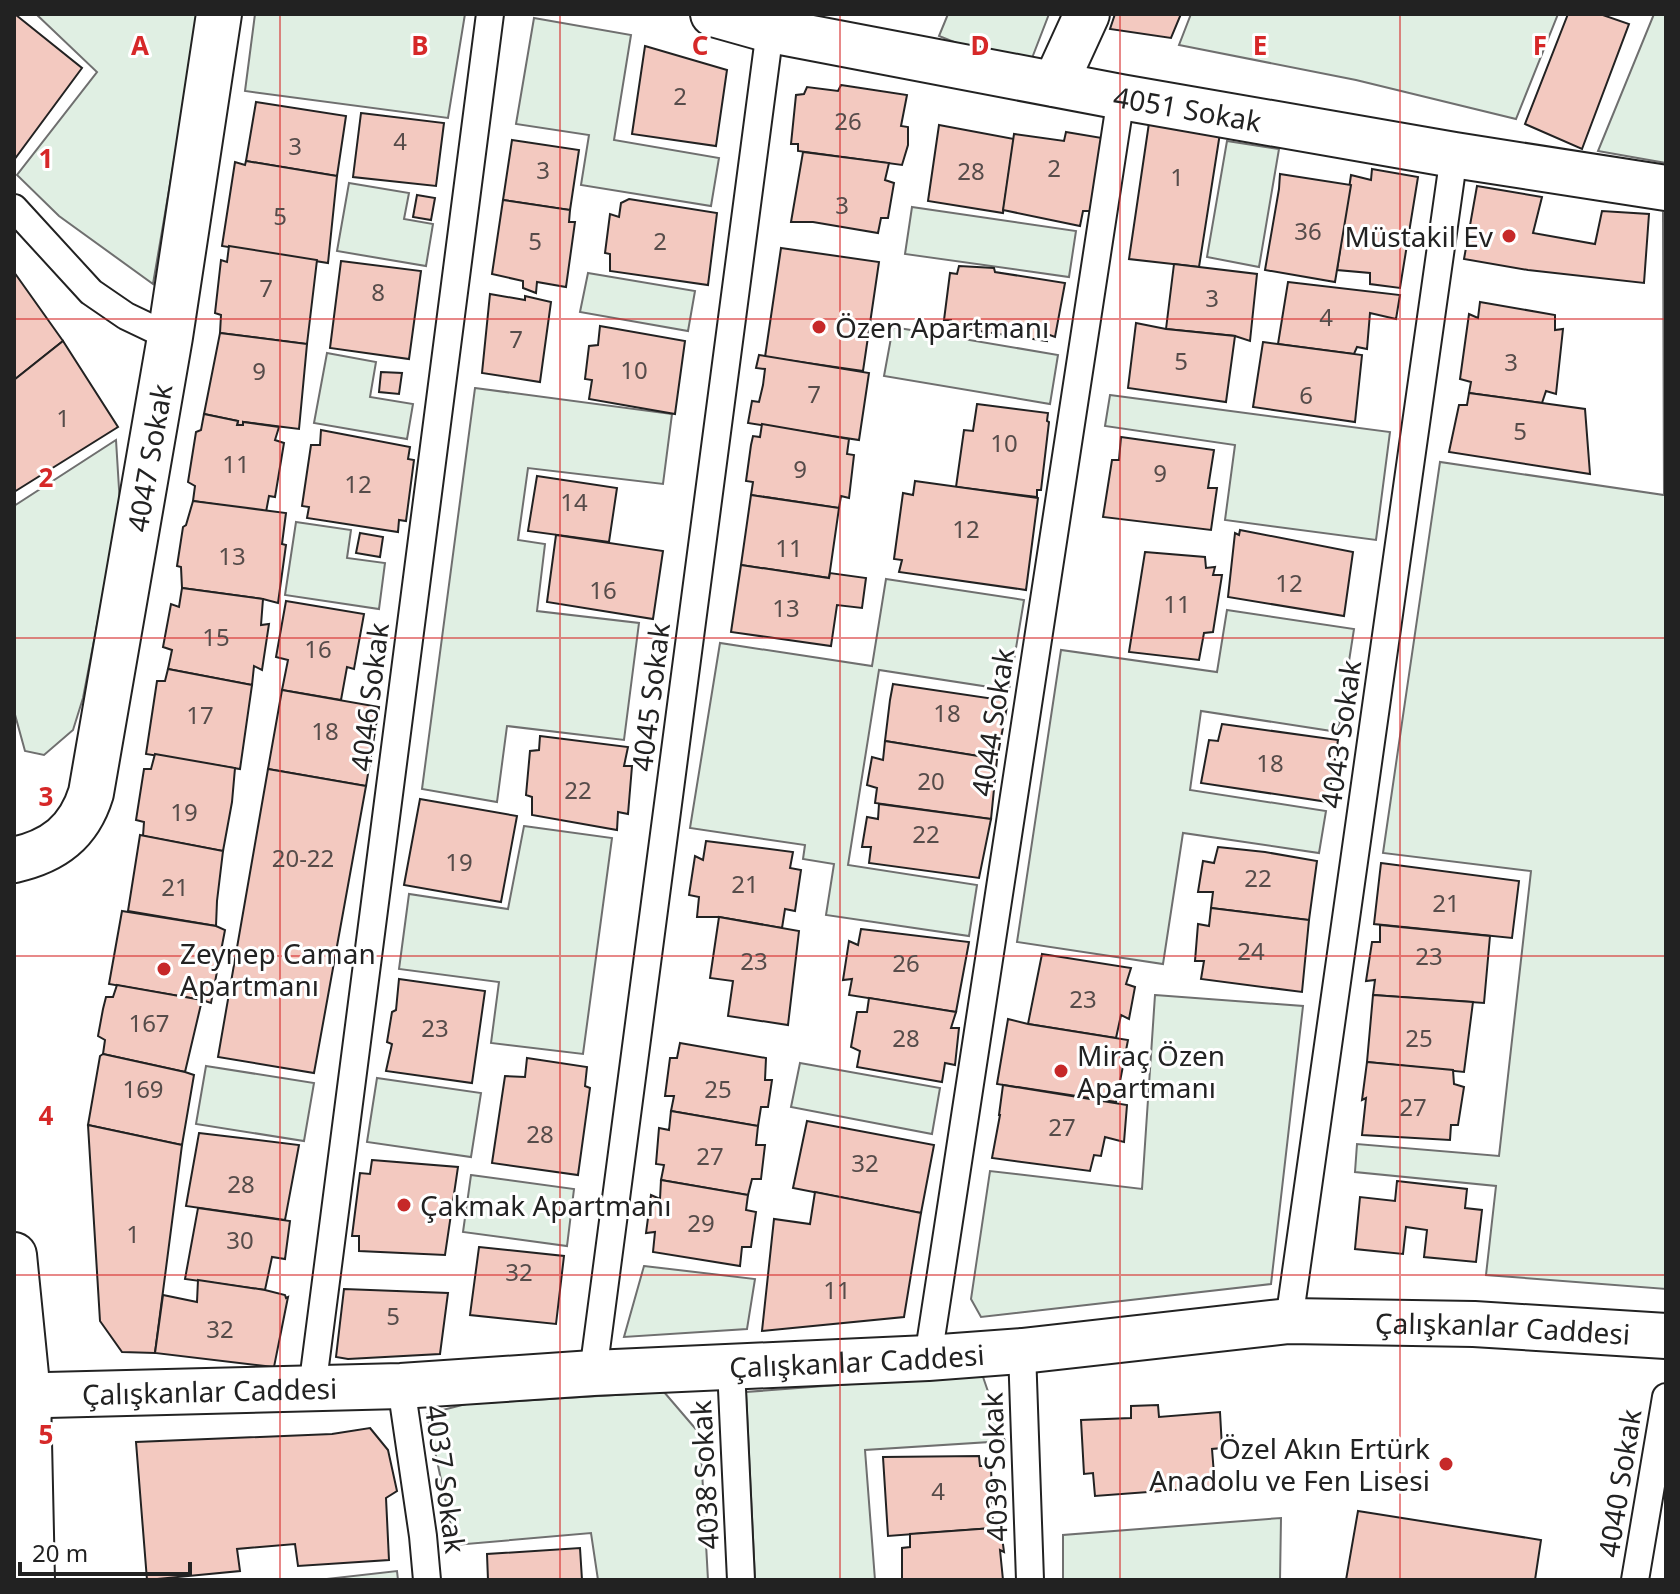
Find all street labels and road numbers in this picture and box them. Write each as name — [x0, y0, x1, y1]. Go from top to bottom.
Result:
street label: 4051 Sokak — [1111, 77, 1264, 140]
street label: 4047 Sokak — [118, 381, 181, 535]
street label: 4046 Sokak — [341, 621, 397, 773]
street label: 4045 Sokak — [622, 621, 678, 773]
street label: 4044 Sokak — [962, 645, 1022, 799]
street label: 4043 Sokak — [1311, 657, 1369, 811]
street label: Çalışkanlar Caddesi — [1375, 1303, 1631, 1353]
street label: Çalışkanlar Caddesi — [728, 1335, 986, 1386]
street label: Çalışkanlar Caddesi — [81, 1369, 338, 1413]
street label: 4039 Sokak — [972, 1392, 1016, 1542]
street label: 4038 Sokak — [681, 1399, 727, 1551]
street label: 4037 Sokak — [417, 1402, 475, 1556]
street label: 4040 Sokak — [1589, 1406, 1649, 1560]

